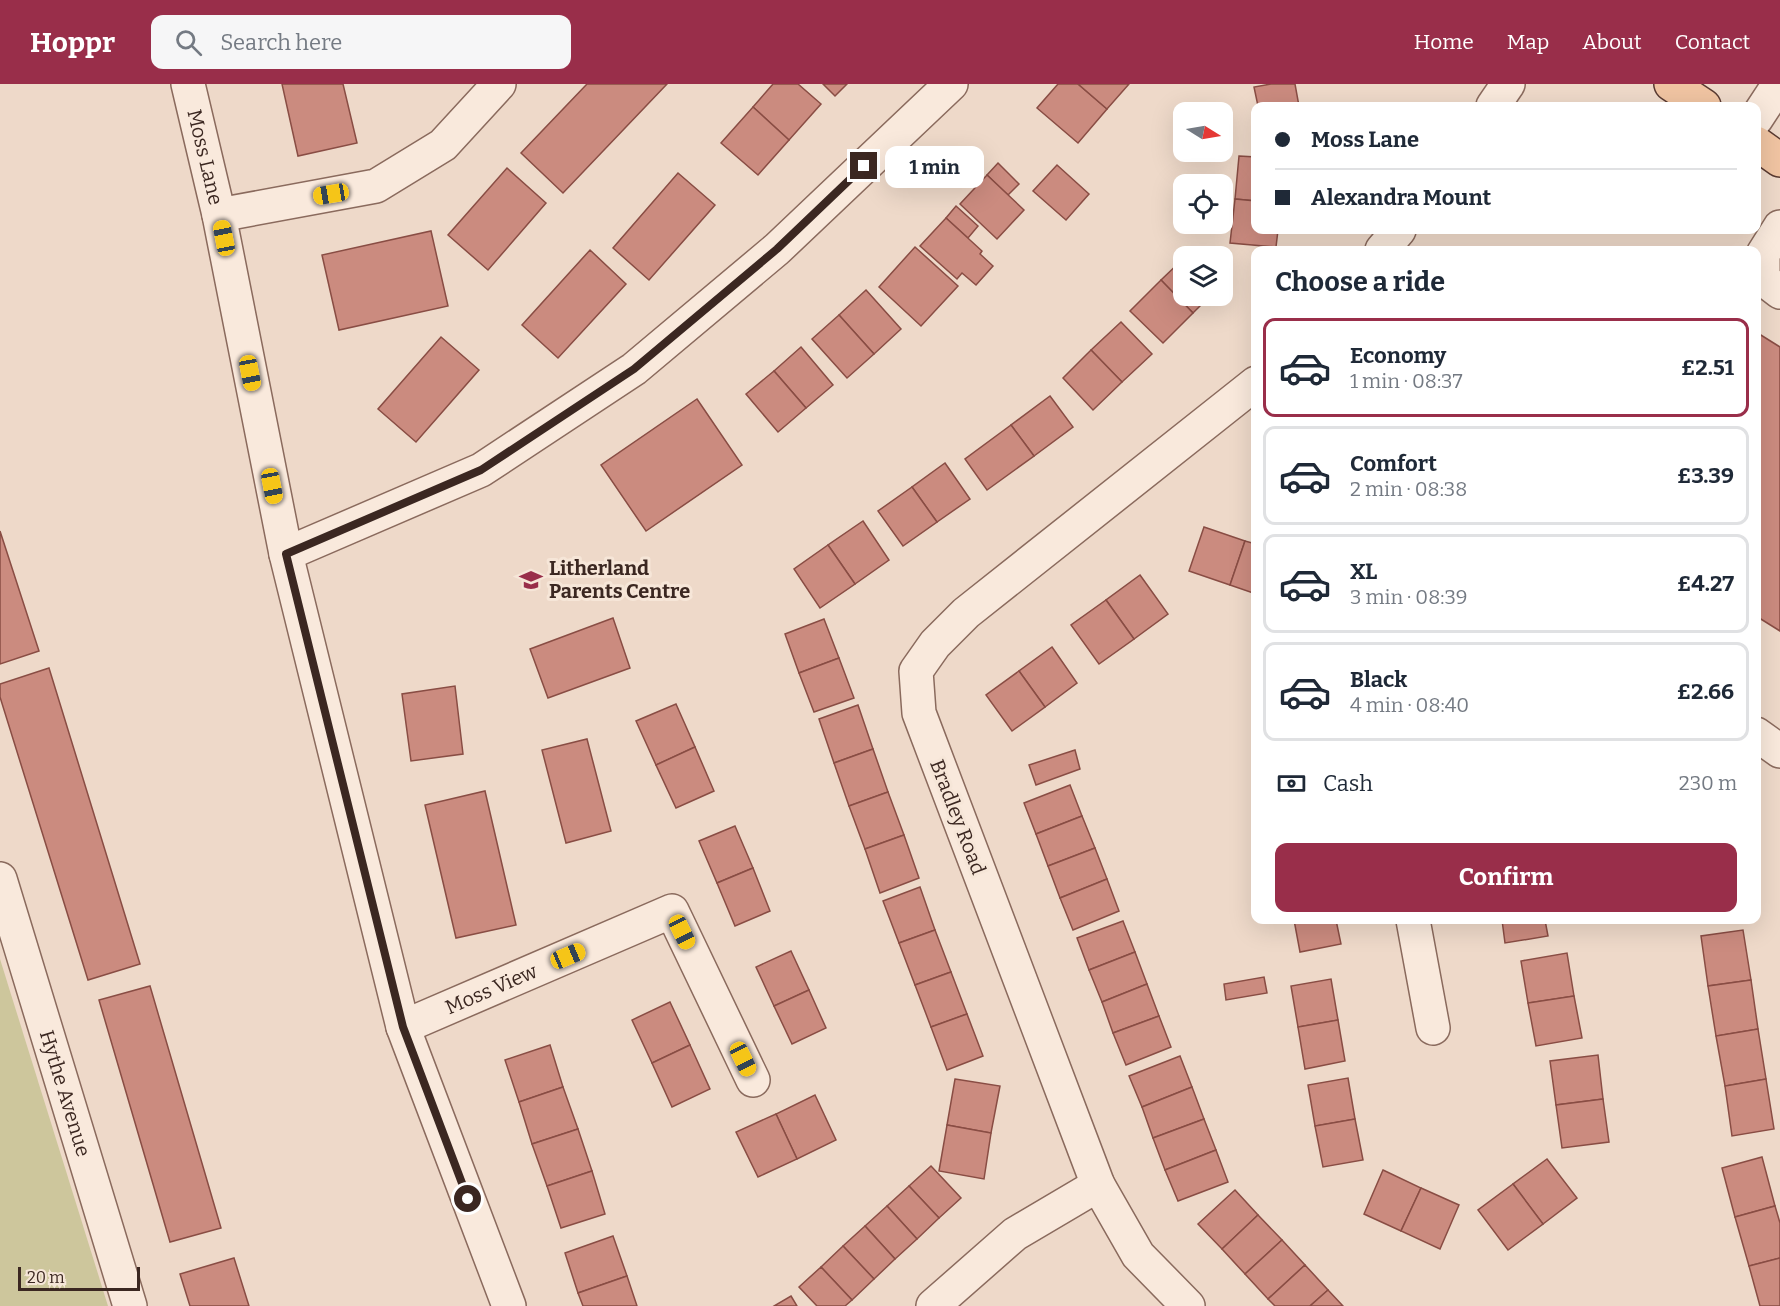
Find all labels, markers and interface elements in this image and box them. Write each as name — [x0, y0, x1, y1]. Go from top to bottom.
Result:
search box — [151, 15, 571, 69]
text: Hoppr — [30, 26, 115, 59]
icon: search — [172, 26, 205, 59]
text: Search here — [220, 29, 342, 56]
text: Home — [1414, 29, 1474, 55]
text: Map — [1507, 29, 1549, 55]
text: About — [1582, 29, 1642, 55]
text: Contact — [1675, 29, 1750, 55]
north arrow — [1173, 102, 1233, 162]
map controls — [1173, 102, 1233, 306]
street label: Moss Lane — [182, 107, 228, 207]
text: Moss Lane — [1311, 126, 1419, 153]
callout: 1 min — [885, 145, 984, 187]
route end — [850, 152, 877, 179]
text: 1 min — [909, 155, 960, 179]
button: locate — [1173, 174, 1233, 234]
car — [312, 182, 350, 206]
text: Alexandra Mount — [1311, 184, 1491, 211]
car — [212, 219, 236, 257]
button: layers — [1173, 246, 1233, 306]
text: Choose a ride — [1275, 266, 1445, 298]
icon: car — [1278, 341, 1332, 395]
text: Economy — [1350, 342, 1446, 369]
car — [238, 354, 262, 392]
text: £2.51 — [1681, 354, 1734, 381]
text: 1 min · 08:37 — [1350, 369, 1463, 393]
icon: car — [1278, 449, 1332, 503]
text: Comfort — [1350, 450, 1437, 477]
text: £3.39 — [1677, 462, 1734, 489]
car — [260, 467, 284, 505]
text: 2 min · 08:38 — [1350, 477, 1467, 501]
place label: Litherland Parents Centre — [549, 556, 690, 603]
icon: car — [1278, 557, 1332, 611]
text: XL — [1350, 558, 1377, 585]
school or university icon: Litherland Parents Centre — [518, 567, 544, 593]
text: £4.27 — [1677, 570, 1734, 597]
text: 3 min · 08:39 — [1350, 585, 1468, 609]
icon: car — [1278, 665, 1332, 719]
text: Black — [1350, 666, 1407, 693]
text: £2.66 — [1677, 678, 1734, 705]
text: 4 min · 08:40 — [1350, 693, 1469, 717]
street label: Bradley Road — [925, 756, 991, 878]
icon: cash — [1275, 767, 1308, 800]
text: Cash — [1323, 770, 1373, 797]
text: 230 m — [1679, 771, 1737, 795]
button: Confirm — [1275, 843, 1737, 912]
car — [666, 912, 698, 952]
car — [548, 941, 588, 971]
street label: Moss View — [442, 958, 542, 1019]
street label: Hythe Avenue — [35, 1027, 96, 1159]
car — [727, 1039, 759, 1079]
route start — [454, 1185, 481, 1212]
scale bar — [18, 1264, 140, 1292]
text: 20 m — [27, 1268, 64, 1287]

